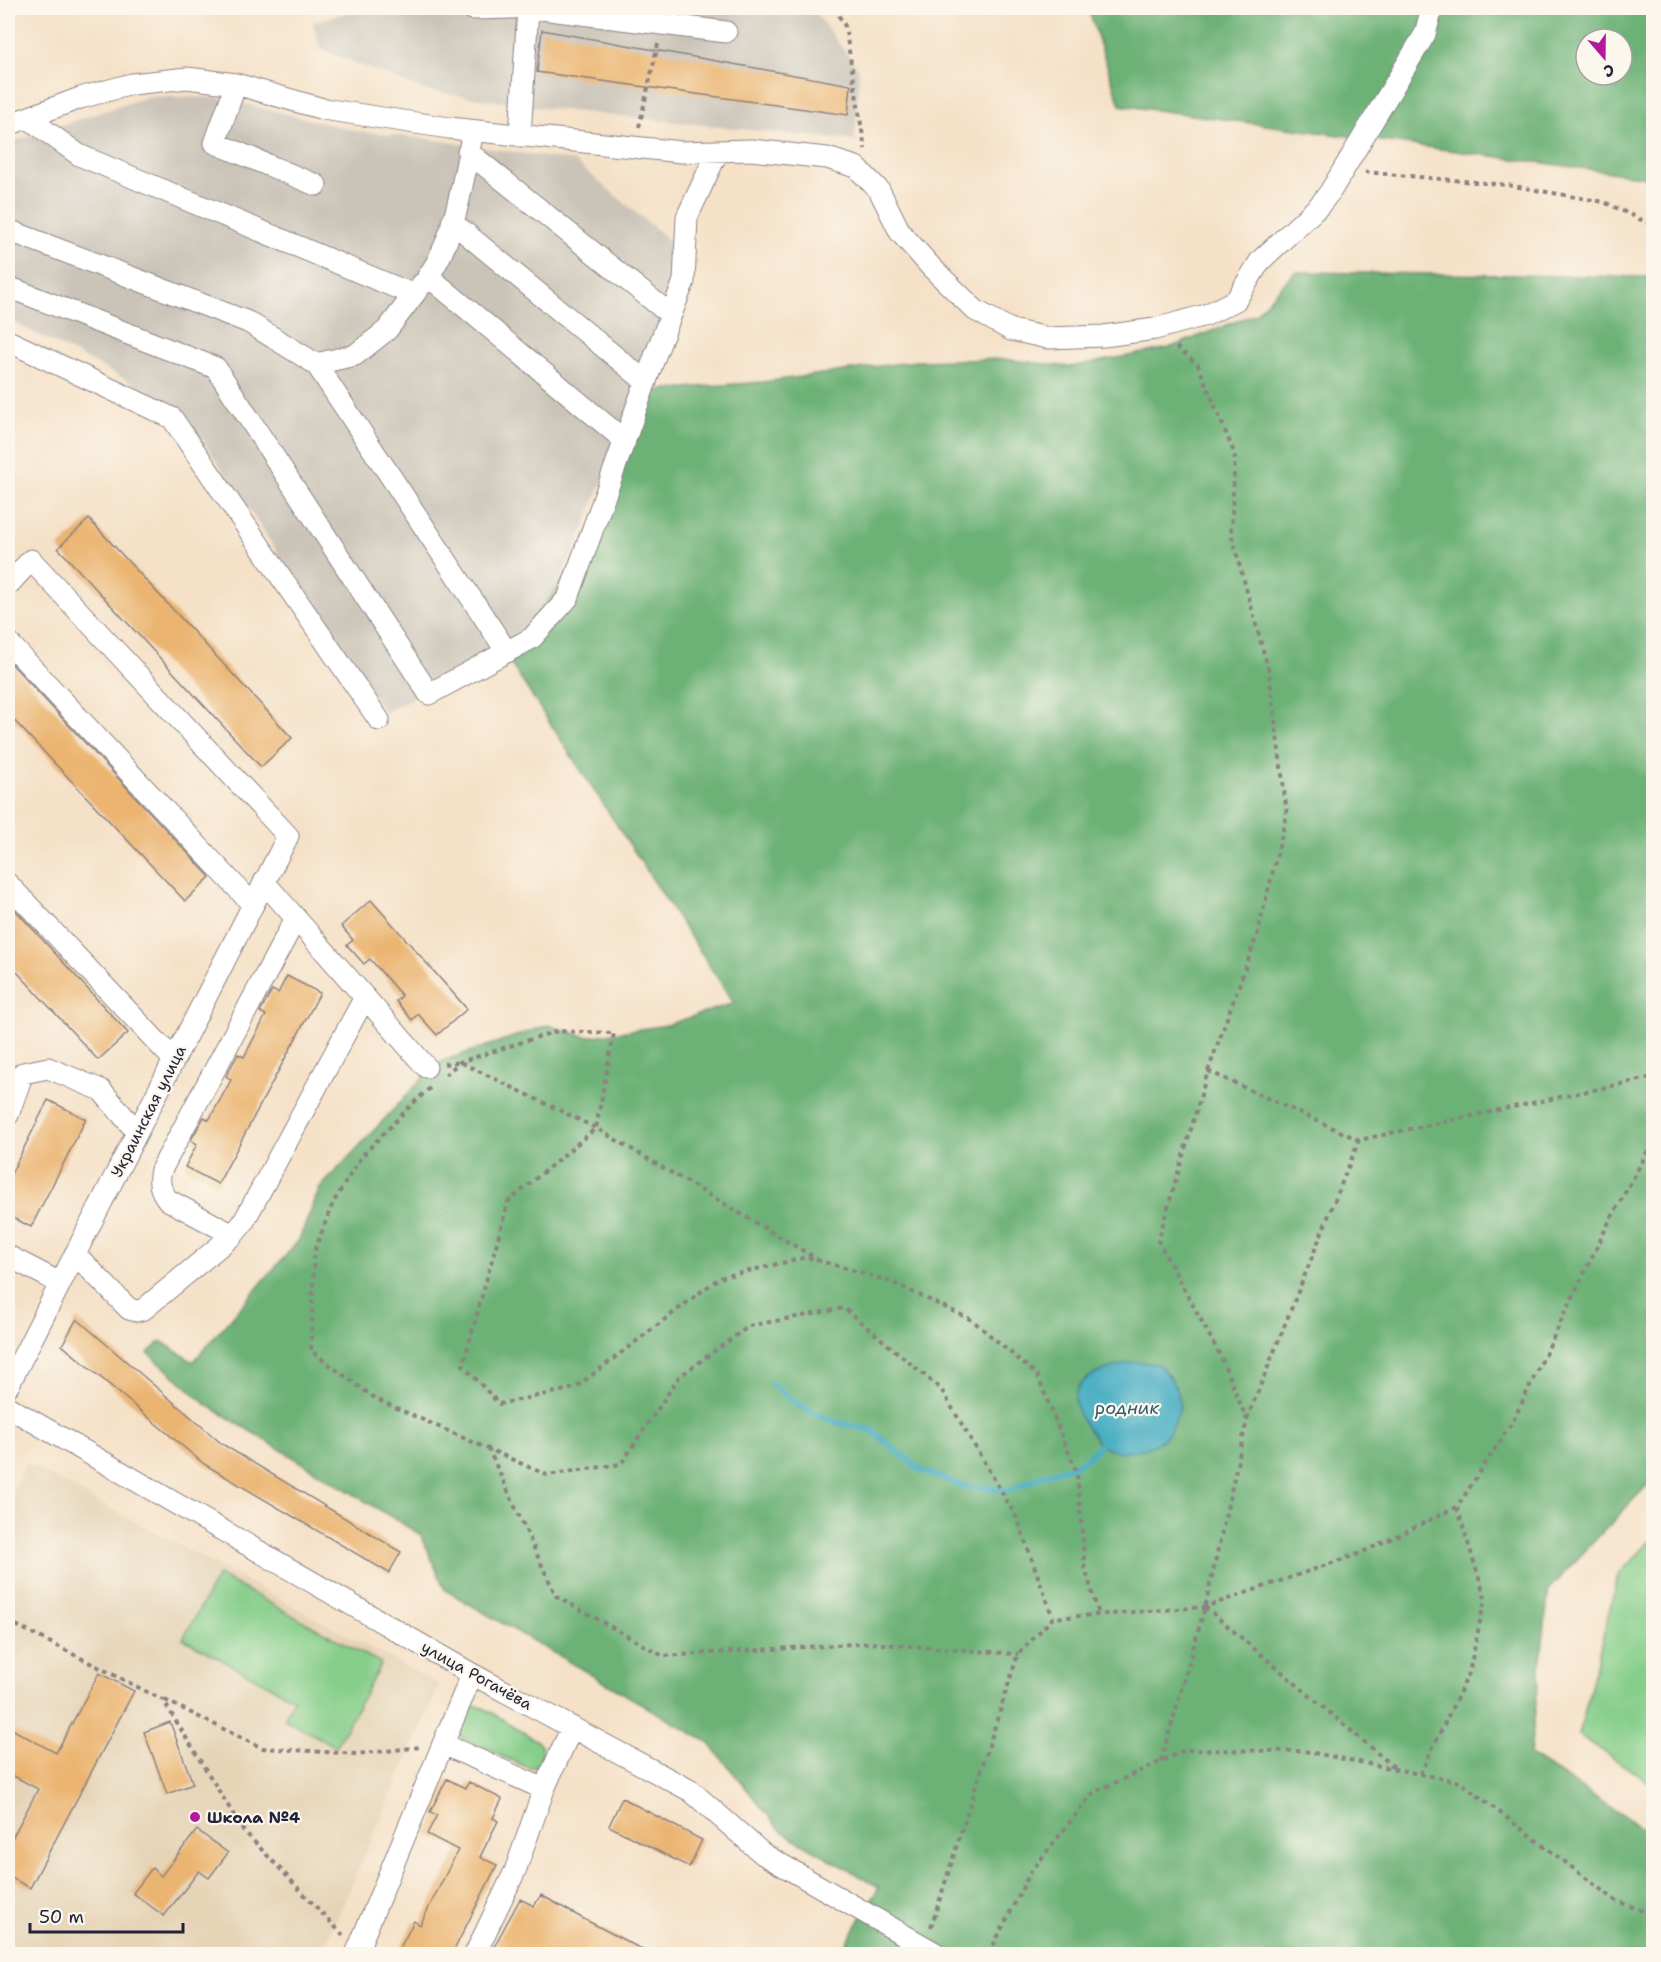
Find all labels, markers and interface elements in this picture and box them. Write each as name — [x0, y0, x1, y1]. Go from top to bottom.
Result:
north arrow — [1574, 27, 1634, 87]
text: С — [1601, 59, 1617, 82]
street label: Украинская улица — [106, 1042, 191, 1181]
water label: родник — [1094, 1396, 1159, 1420]
street label: улица Рогачёва — [418, 1636, 536, 1715]
place label: Школа №4 — [207, 1807, 300, 1828]
marker: Школа №4 — [188, 1810, 202, 1824]
scale bar — [30, 1896, 183, 1934]
text: 50 m — [39, 1905, 84, 1929]

